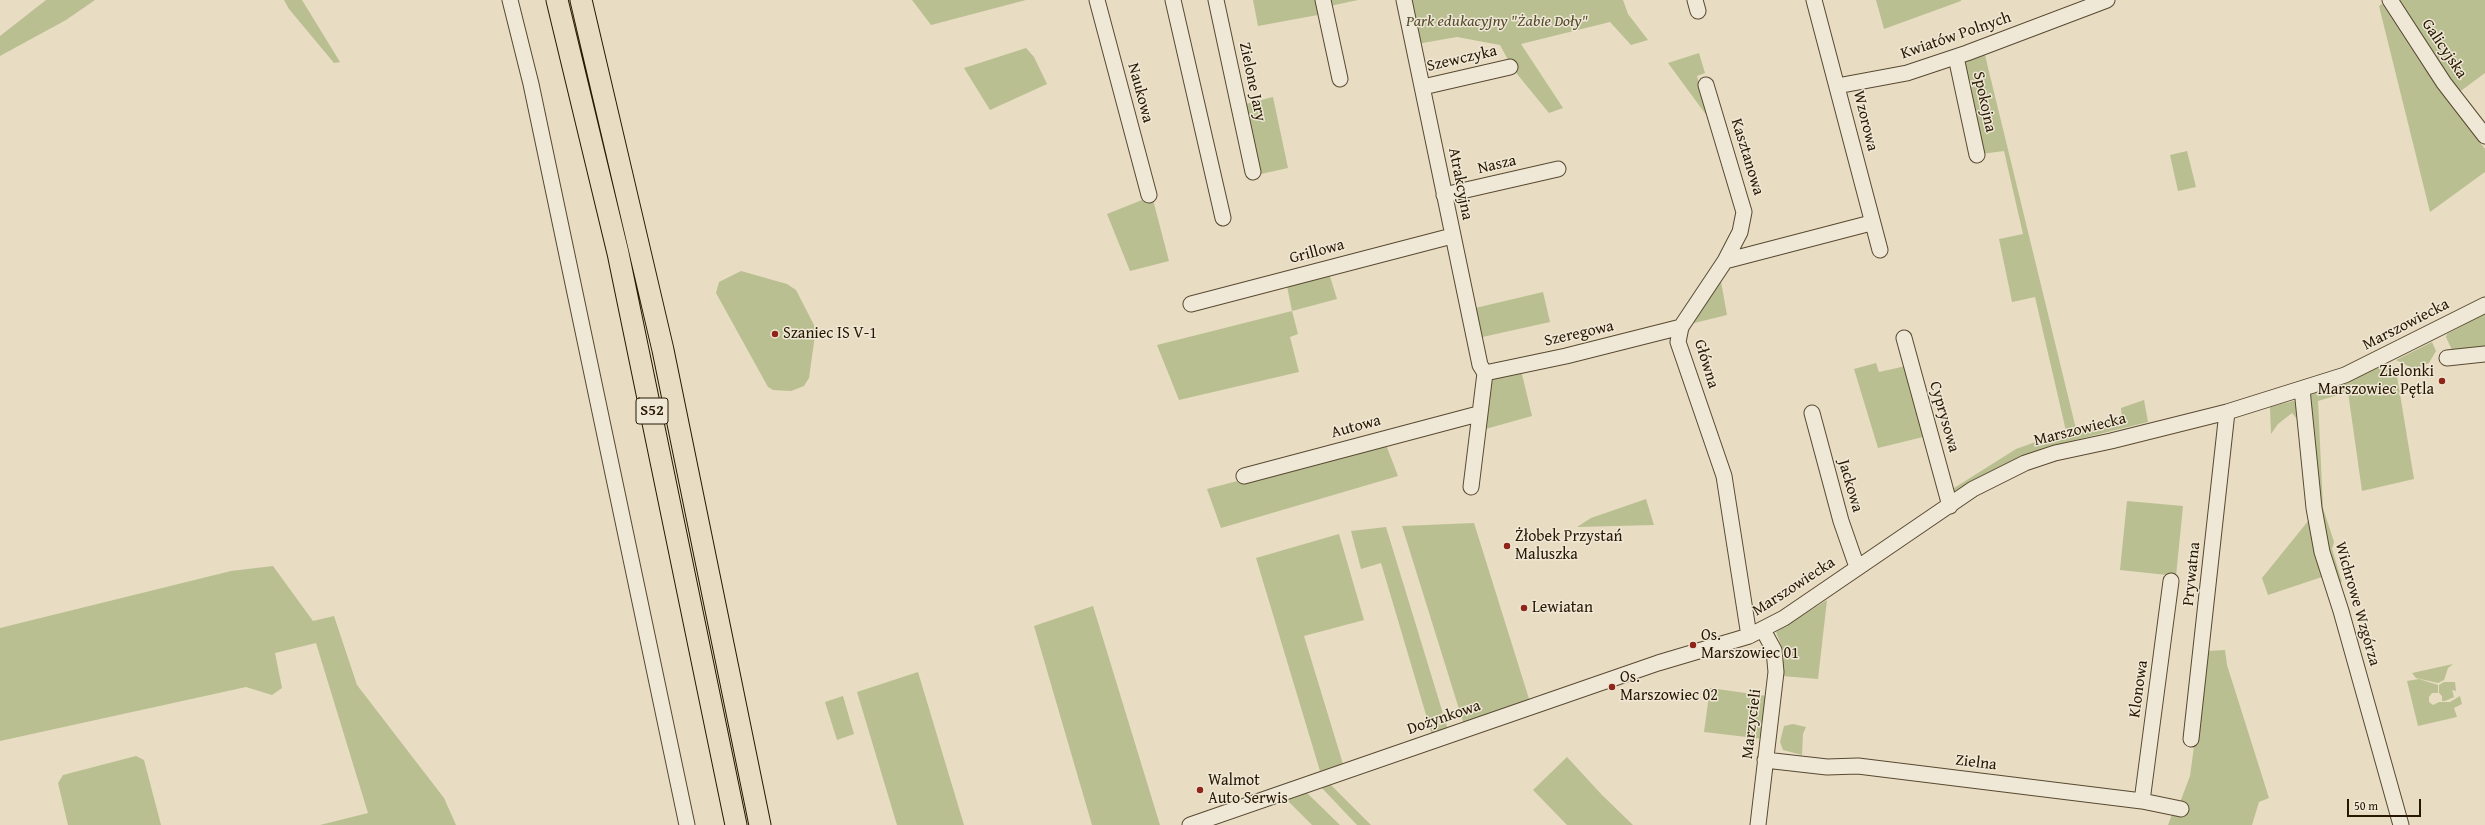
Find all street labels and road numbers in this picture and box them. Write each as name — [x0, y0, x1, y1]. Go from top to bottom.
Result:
street label: Kwiatów Polnych — [1898, 8, 2014, 64]
street label: Galicyjska — [2417, 16, 2471, 82]
street label: Zielone Jary — [1234, 41, 1270, 123]
street label: Szewczyka — [1425, 42, 1499, 76]
street label: Naukowa — [1123, 61, 1157, 125]
street label: Spokojna — [1968, 70, 2000, 134]
street label: Wzorowa — [1848, 89, 1882, 153]
street label: Kasztanowa — [1726, 116, 1768, 198]
street label: Atrakcyjna — [1444, 146, 1476, 222]
street label: Nasza — [1476, 151, 1518, 179]
street label: Grillowa — [1287, 235, 1347, 269]
street label: Marszowiecka — [2360, 295, 2452, 355]
street label: Szeregowa — [1542, 317, 1616, 351]
street label: Główna — [1689, 337, 1723, 391]
street label: Cyprysowa — [1925, 379, 1963, 455]
road number: S52 — [636, 398, 668, 424]
street label: Marszowiecka — [2032, 409, 2128, 451]
street label: Autowa — [1329, 411, 1383, 443]
street label: Jackowa — [1833, 457, 1867, 515]
street label: Wichrowe Wzgórza — [2330, 540, 2384, 668]
street label: Prywatna — [2179, 541, 2205, 607]
street label: Marszowiecka — [1749, 553, 1839, 621]
street label: Klonowa — [2125, 659, 2153, 719]
street label: Marzycieli — [1738, 688, 1766, 760]
street label: Dożynkowa — [1405, 697, 1483, 739]
street label: Zielna — [1954, 751, 1998, 775]

